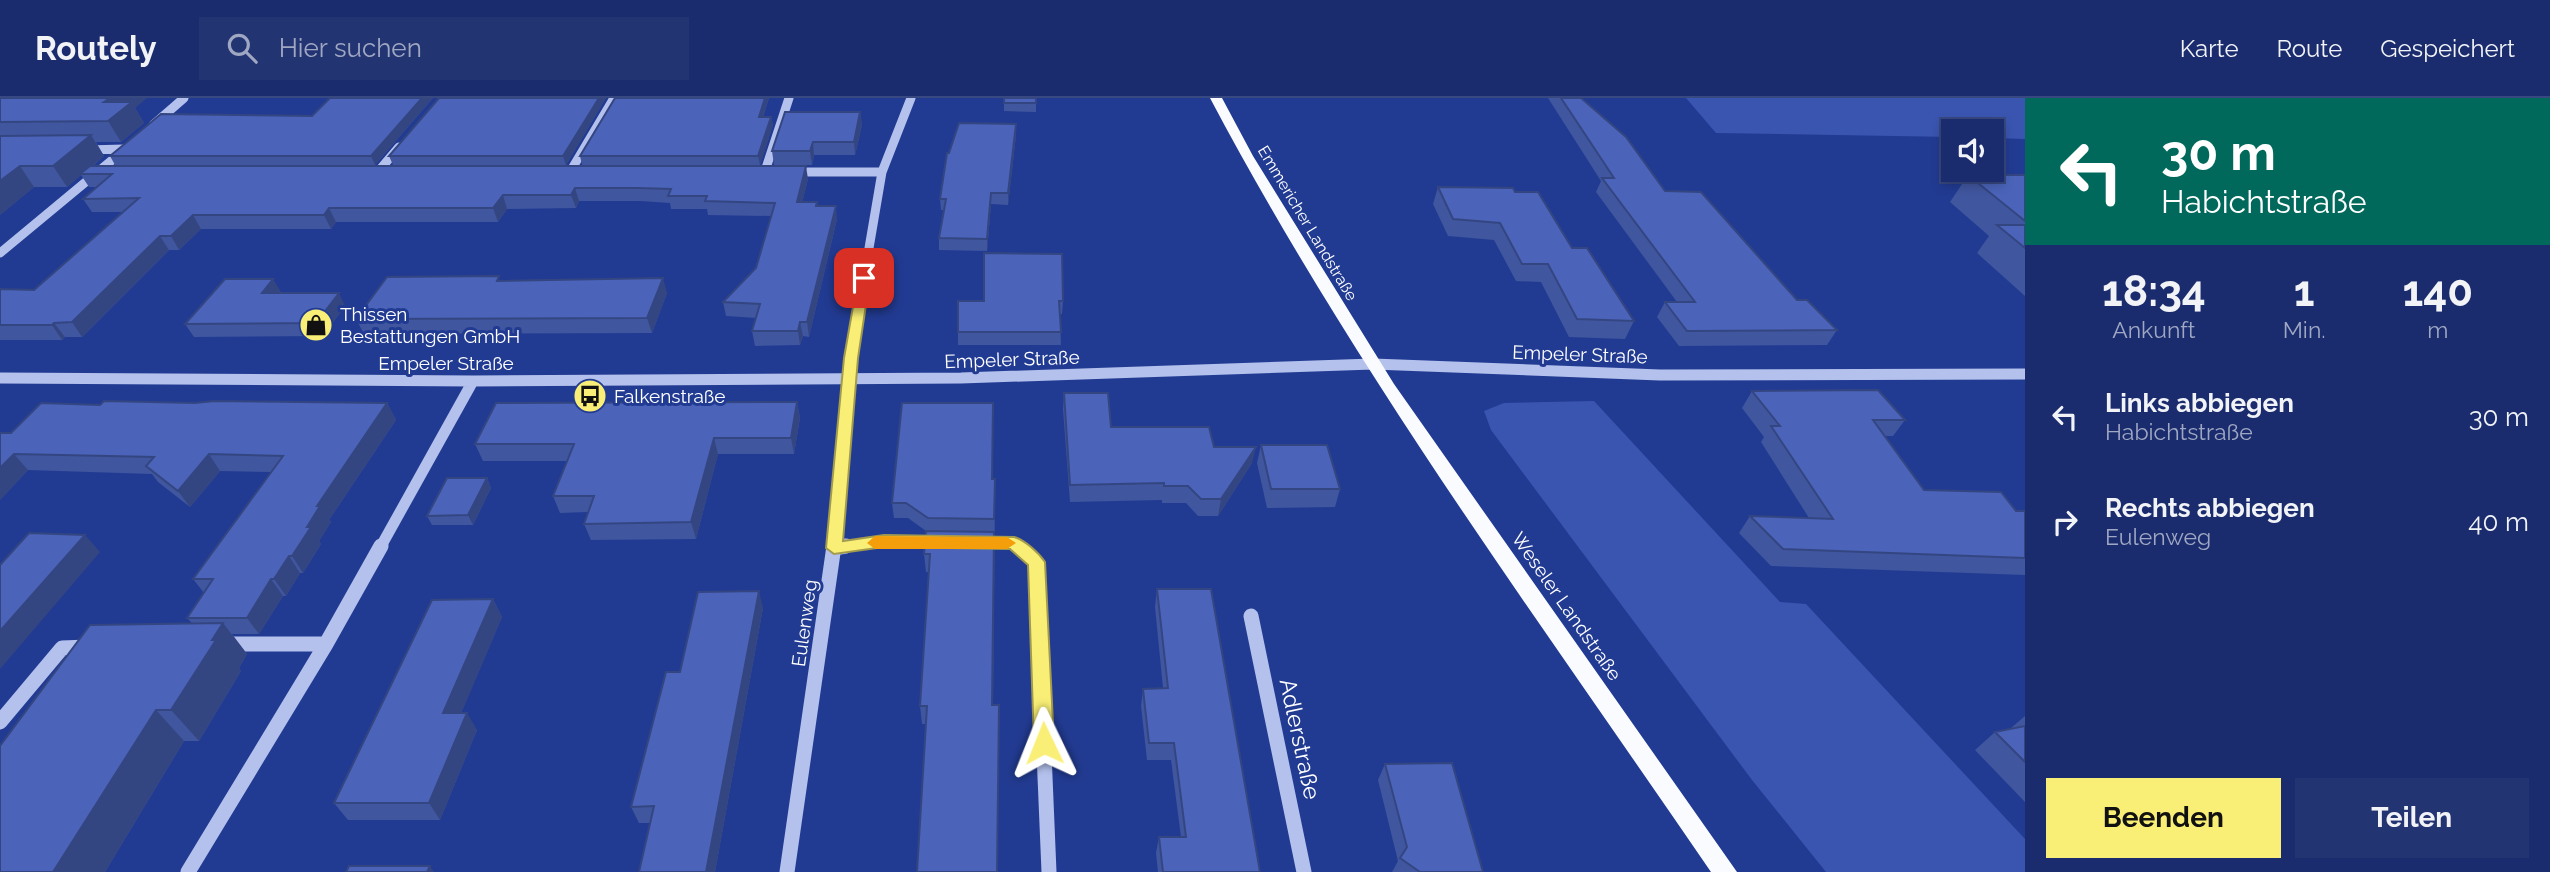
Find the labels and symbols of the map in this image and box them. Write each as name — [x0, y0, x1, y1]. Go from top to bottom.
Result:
street label: Emmericher Landstraße — [1254, 142, 1361, 304]
pin — [834, 248, 894, 308]
place label: Thissen Bestattungen GmbH — [340, 303, 520, 347]
shop icon: Thissen Bestattungen GmbH — [297, 306, 335, 344]
street label: Empeler Straße — [1512, 341, 1648, 367]
street label: Empeler Straße — [944, 346, 1080, 372]
street label: Empeler Straße — [378, 352, 514, 374]
bus stop icon: Falkenstraße — [571, 377, 609, 415]
place label: Falkenstraße — [614, 385, 725, 407]
street label: Weseler Landstraße — [1508, 528, 1626, 684]
street label: Eulenweg — [787, 578, 821, 668]
street label: Adlerstraße — [1275, 676, 1326, 802]
position arrow — [1007, 706, 1081, 780]

